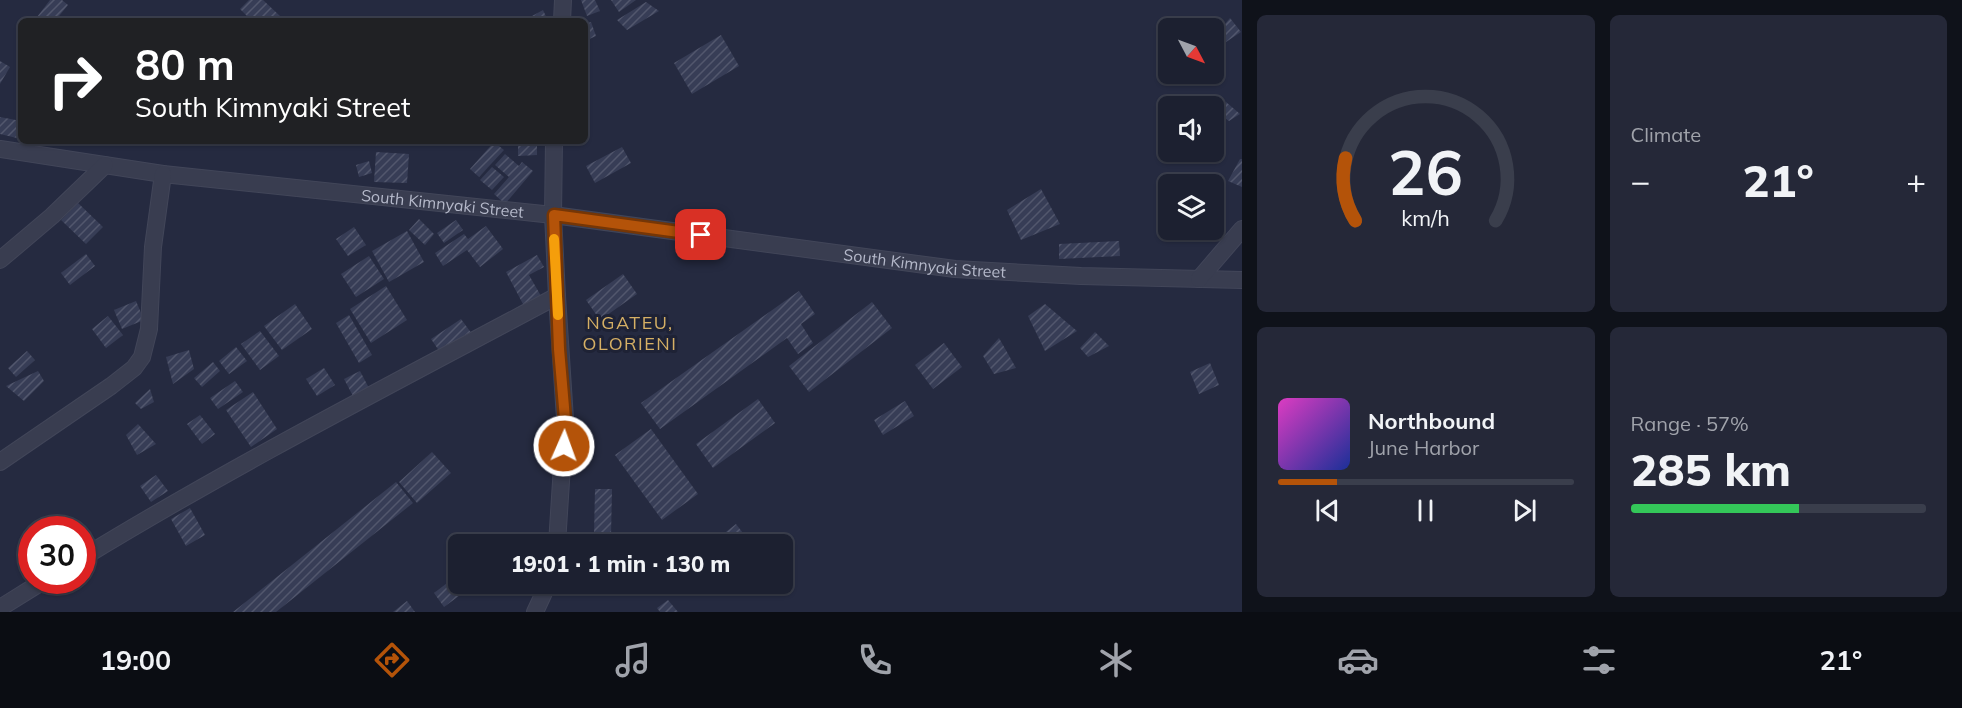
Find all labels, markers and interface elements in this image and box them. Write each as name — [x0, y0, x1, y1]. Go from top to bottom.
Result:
north arrow — [1158, 18, 1224, 84]
map controls — [1158, 18, 1224, 240]
text: 80 m — [135, 38, 235, 91]
icon: right — [36, 42, 114, 120]
text: South Kimnyaki Street — [135, 90, 410, 124]
button: sound — [1158, 96, 1224, 162]
text: Climate — [1631, 122, 1701, 147]
text: 26 — [1388, 132, 1463, 211]
text: 21° — [1743, 152, 1814, 208]
text: − — [1631, 160, 1650, 201]
text: + — [1906, 160, 1926, 201]
button: layers — [1158, 174, 1224, 240]
street label: South Kimnyaki Street — [360, 185, 525, 222]
text: km/h — [1401, 204, 1450, 231]
pin — [675, 209, 726, 260]
icon: arrive — [684, 218, 717, 251]
street label: South Kimnyaki Street — [842, 244, 1007, 282]
district label: NGATEU, OLORIENI — [583, 311, 677, 355]
text: Northbound — [1368, 407, 1495, 435]
text: Range · 57% — [1631, 411, 1749, 436]
position arrow — [532, 414, 596, 478]
text: June Harbor — [1368, 435, 1479, 460]
text: 285 km — [1631, 441, 1791, 497]
icon: previous — [1311, 494, 1344, 527]
icon: pause — [1409, 494, 1442, 527]
icon: next — [1508, 494, 1541, 527]
speed limit sign: 30 — [18, 516, 96, 594]
text: 19:01 · 1 min · 130 m — [511, 550, 730, 578]
icon: directions — [371, 639, 413, 681]
icon: music — [612, 639, 654, 681]
icon: phone — [854, 639, 896, 681]
icon: climate — [1095, 639, 1137, 681]
icon: car — [1337, 639, 1379, 681]
icon: filters — [1578, 639, 1620, 681]
text: 19:00 — [100, 643, 171, 677]
text: 21° — [1820, 643, 1862, 677]

